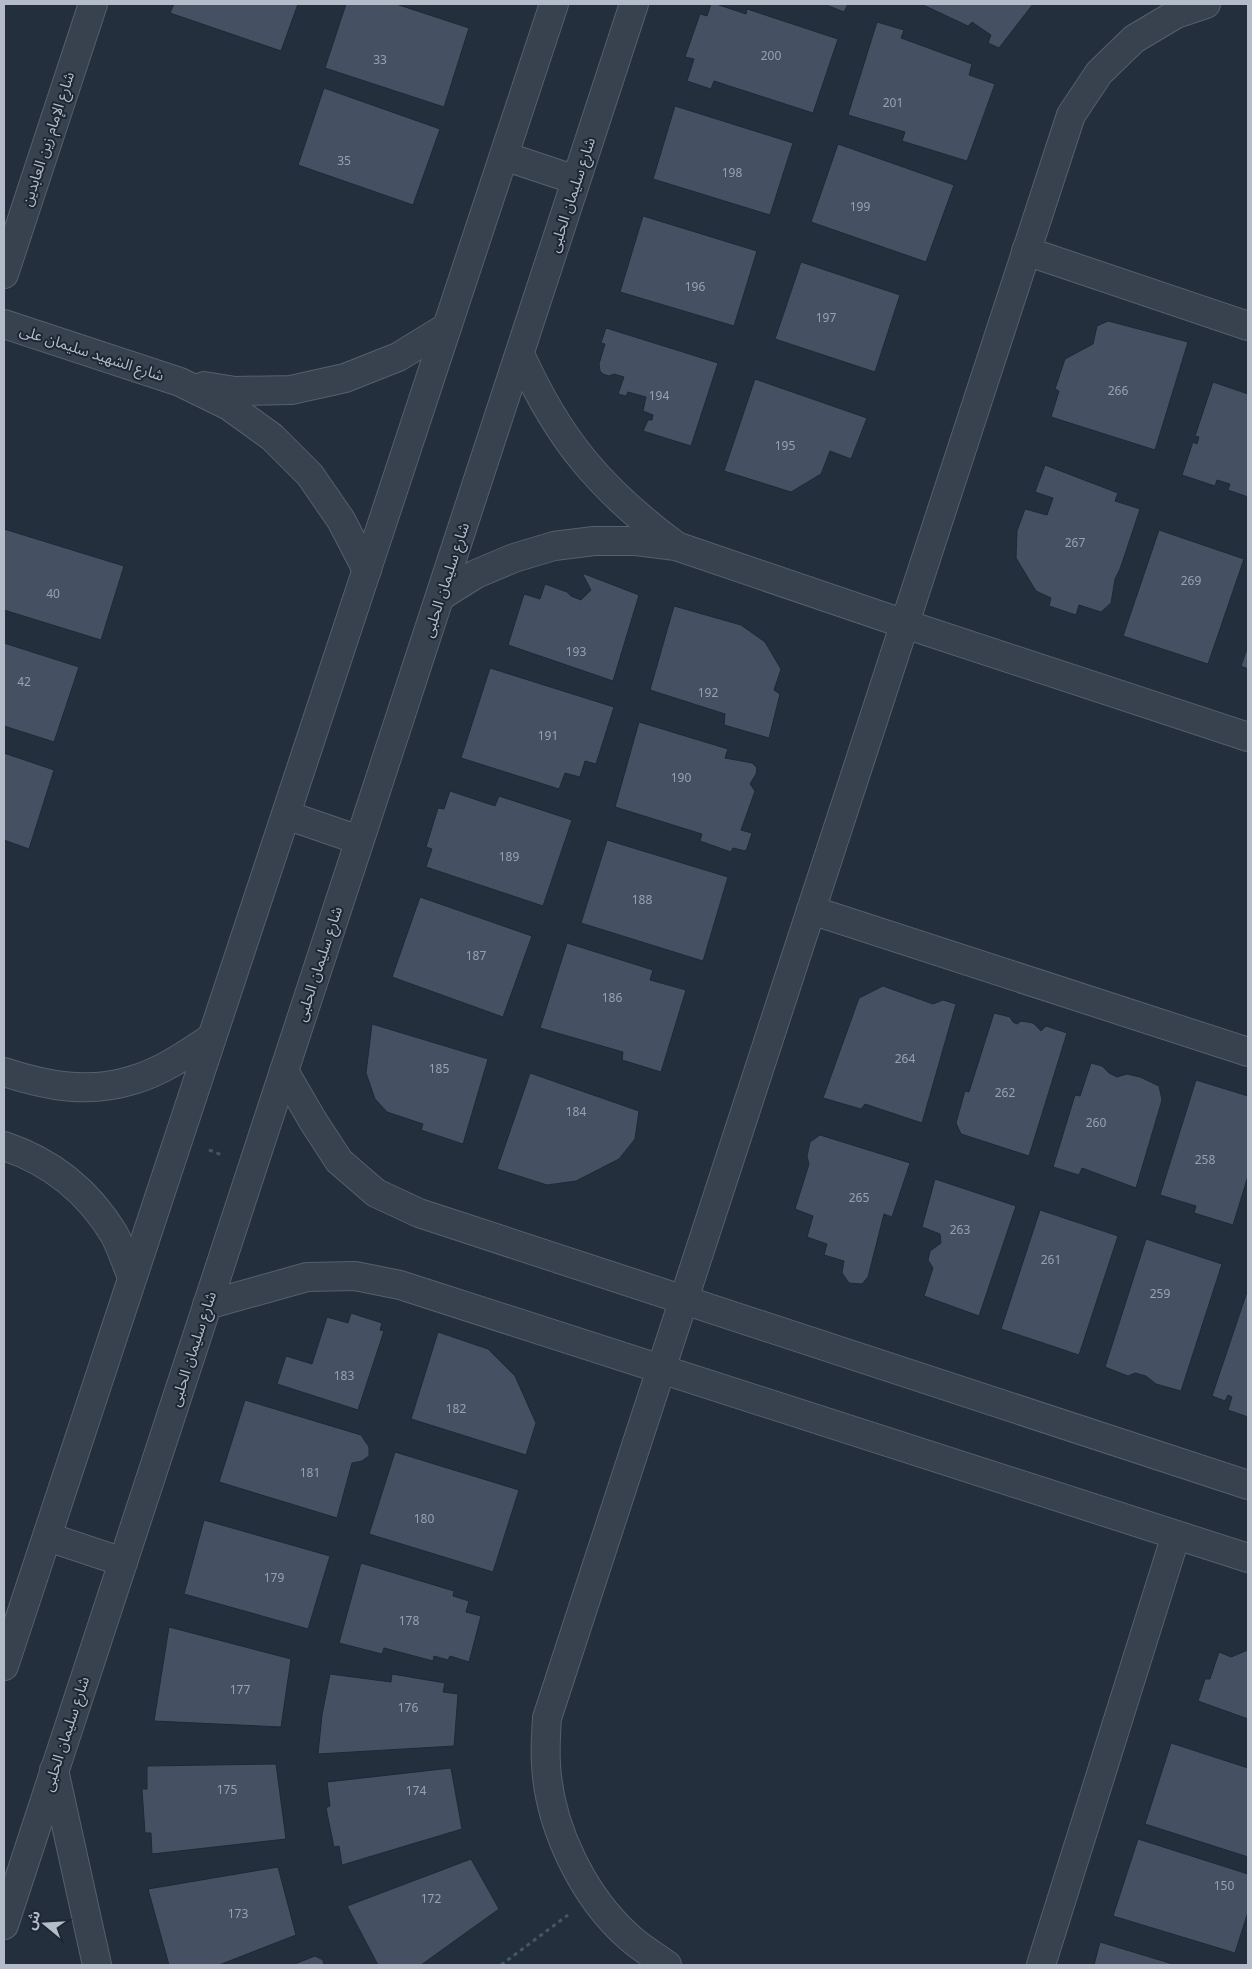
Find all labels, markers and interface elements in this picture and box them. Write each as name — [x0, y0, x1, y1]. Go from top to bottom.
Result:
house number: 200 — [761, 47, 781, 64]
house number: 33 — [373, 51, 387, 68]
street label: شارع الإمام زين العابدين — [16, 69, 81, 209]
house number: 201 — [883, 94, 903, 111]
street label: شارع سليمان الحلبى — [543, 134, 602, 256]
house number: 35 — [337, 152, 351, 169]
house number: 198 — [722, 164, 742, 181]
house number: 199 — [850, 198, 870, 215]
house number: 196 — [685, 278, 705, 295]
house number: 197 — [816, 309, 836, 326]
street label: شارع الشهيد سليمان على — [17, 319, 167, 388]
house number: 266 — [1108, 382, 1128, 399]
house number: 194 — [649, 387, 669, 404]
house number: 195 — [775, 437, 795, 454]
street label: شارع سليمان الحلبى — [417, 519, 476, 641]
house number: 267 — [1065, 534, 1085, 551]
house number: 269 — [1181, 572, 1201, 589]
house number: 40 — [46, 585, 60, 602]
house number: 193 — [566, 643, 586, 660]
house number: 42 — [17, 673, 31, 690]
house number: 192 — [698, 684, 718, 701]
house number: 191 — [538, 727, 558, 744]
house number: 190 — [671, 769, 691, 786]
house number: 189 — [499, 848, 519, 865]
house number: 188 — [632, 891, 652, 908]
street label: شارع سليمان الحلبى — [290, 903, 349, 1025]
house number: 187 — [466, 947, 486, 964]
house number: 186 — [602, 989, 622, 1006]
house number: 264 — [895, 1050, 915, 1067]
house number: 185 — [429, 1060, 449, 1077]
house number: 262 — [995, 1084, 1015, 1101]
house number: 184 — [566, 1103, 586, 1120]
house number: 260 — [1086, 1114, 1106, 1131]
house number: 258 — [1195, 1151, 1215, 1168]
house number: 265 — [849, 1189, 869, 1206]
house number: 263 — [950, 1221, 970, 1238]
house number: 261 — [1041, 1251, 1061, 1268]
house number: 259 — [1150, 1285, 1170, 1302]
street label: شارع سليمان الحلبى — [164, 1288, 223, 1410]
house number: 183 — [334, 1367, 354, 1384]
house number: 182 — [446, 1400, 466, 1417]
house number: 181 — [300, 1464, 320, 1481]
house number: 180 — [414, 1510, 434, 1527]
house number: 179 — [264, 1569, 284, 1586]
house number: 178 — [399, 1612, 419, 1629]
street label: شارع سليمان الحلبى — [37, 1673, 96, 1795]
house number: 177 — [230, 1681, 250, 1698]
house number: 176 — [398, 1699, 418, 1716]
house number: 175 — [217, 1781, 237, 1798]
house number: 174 — [406, 1782, 426, 1799]
house number: 150 — [1214, 1877, 1234, 1894]
house number: 172 — [421, 1890, 441, 1907]
north arrow — [20, 1899, 70, 1949]
house number: 173 — [228, 1905, 248, 1922]
text: ش — [20, 1908, 44, 1932]

